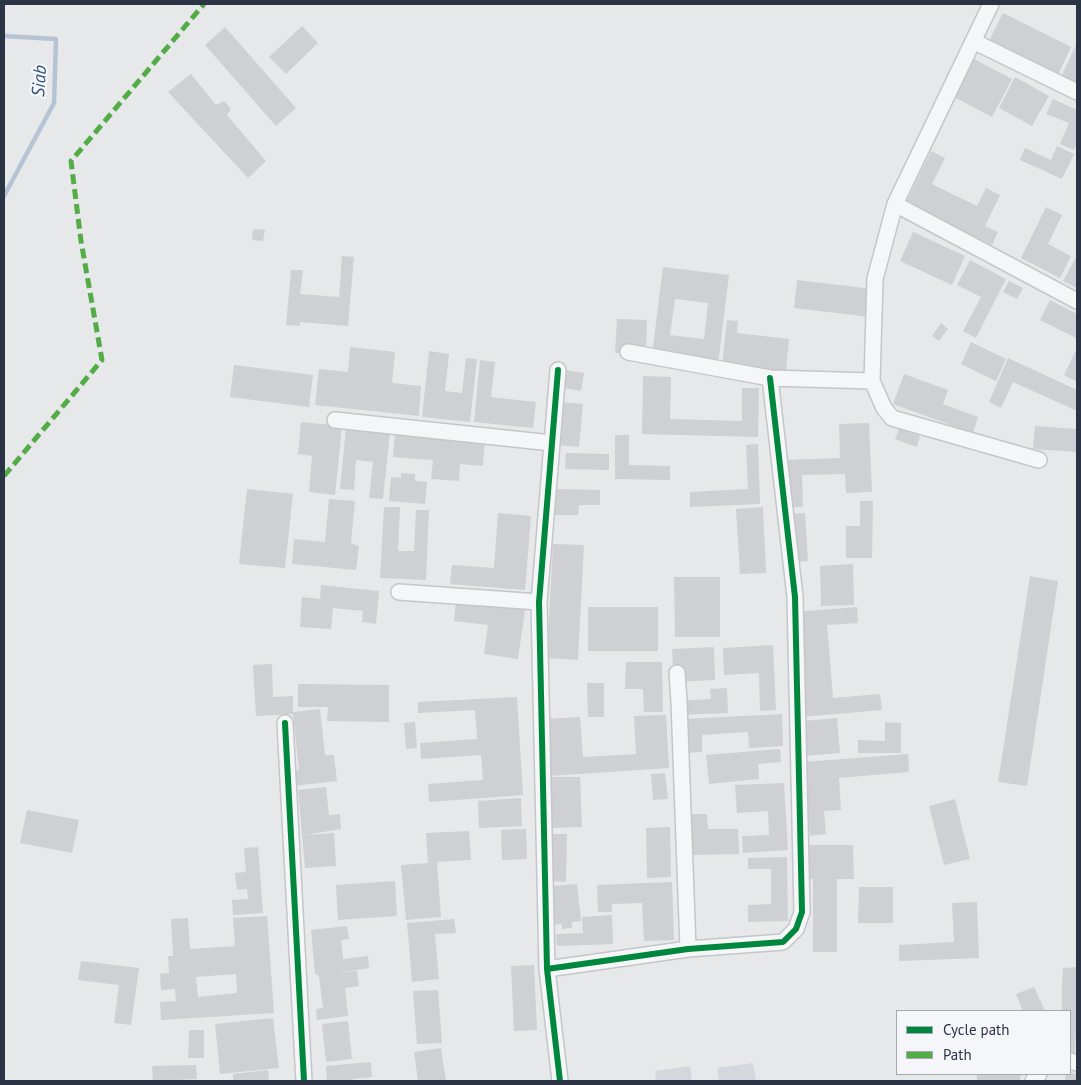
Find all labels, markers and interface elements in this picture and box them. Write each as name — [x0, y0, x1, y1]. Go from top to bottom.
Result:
water label: Siab — [28, 64, 52, 98]
legend — [896, 1010, 1071, 1075]
text: Cycle path — [943, 1020, 1009, 1039]
text: Path — [943, 1045, 972, 1064]

